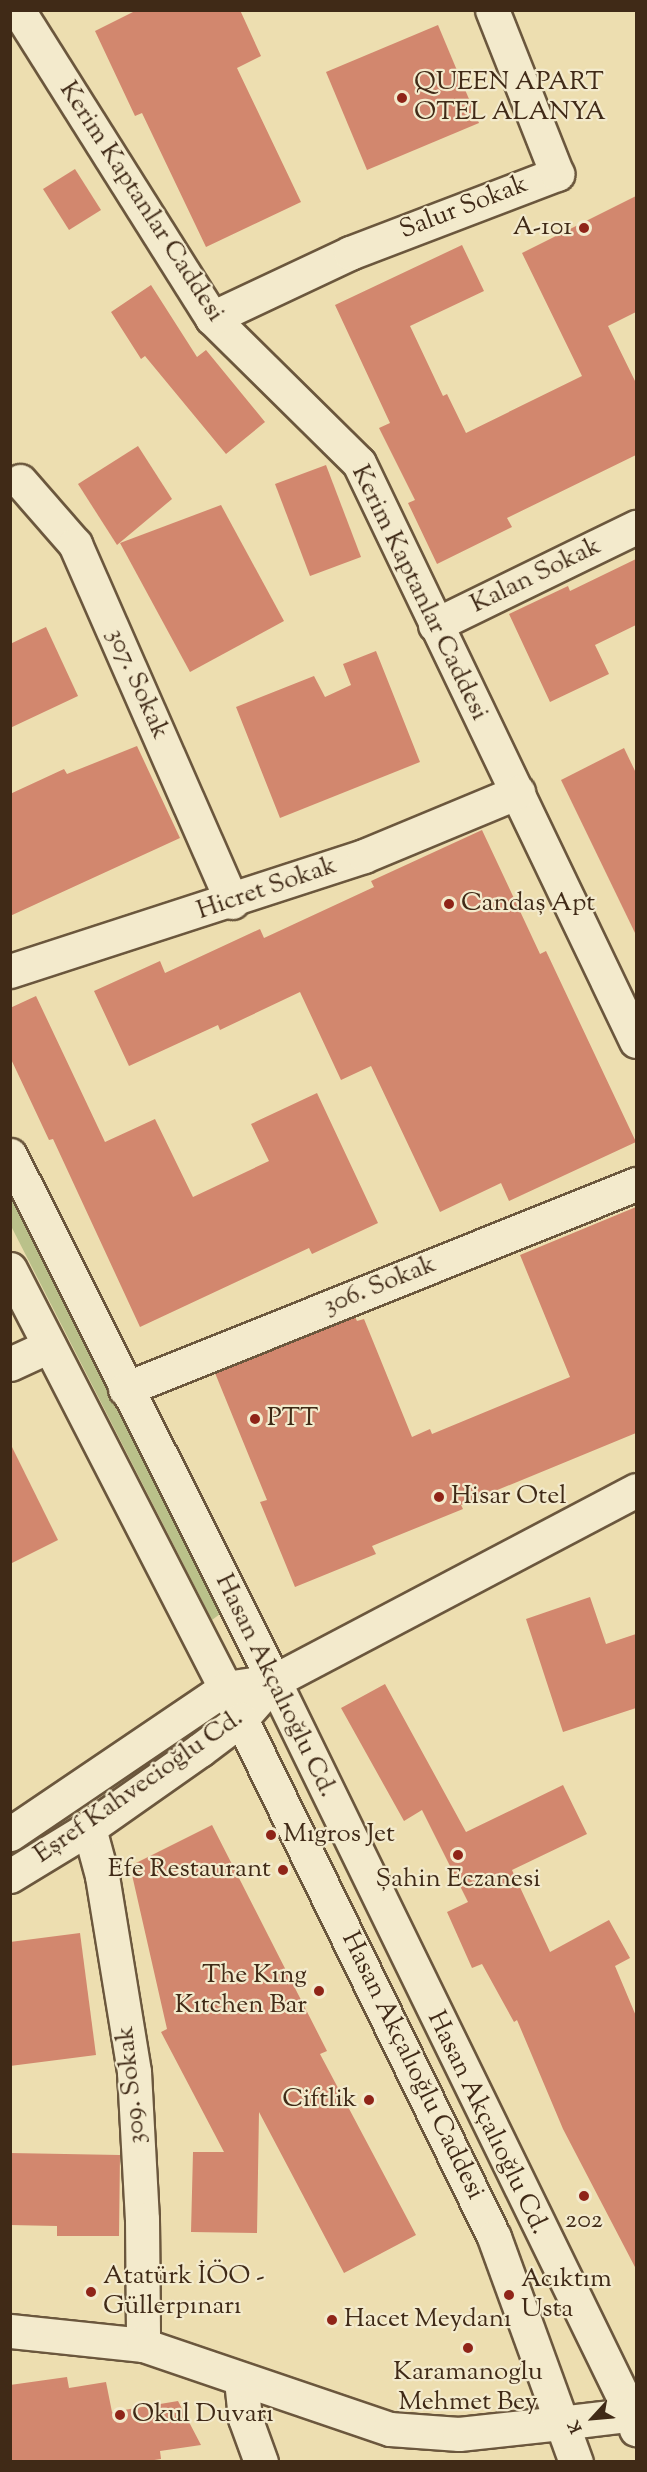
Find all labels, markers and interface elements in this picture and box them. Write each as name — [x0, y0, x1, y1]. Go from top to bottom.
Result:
place label: QUEEN APART OTEL ALANYA — [414, 67, 606, 128]
street label: Kerim Kaptanlar Caddesi — [52, 76, 230, 328]
marker: QUEEN APART OTEL ALANYA — [395, 91, 409, 105]
street label: Salur Sokak — [396, 169, 532, 247]
place label: A-101 — [513, 212, 572, 244]
marker: A-101 — [577, 221, 591, 235]
street label: Kerim Kaptanlar Caddesi — [344, 460, 494, 726]
street label: Kalan Sokak — [466, 531, 606, 621]
street label: 307. Sokak — [99, 624, 175, 744]
street label: Hicret Sokak — [193, 851, 341, 927]
place label: Candaş Apt — [461, 888, 595, 920]
marker: Candaş Apt — [442, 897, 456, 911]
street label: 306. Sokak — [319, 1249, 441, 1323]
place label: PTT — [267, 1403, 318, 1435]
marker: PTT — [248, 1412, 262, 1426]
place label: Hisar Otel — [451, 1481, 566, 1513]
marker: Hisar Otel — [432, 1490, 446, 1504]
street label: Hasan Akçalıoğlu Cd. — [207, 1569, 343, 1803]
street label: Eşref Kahvecioğlu Cd. — [28, 1703, 250, 1871]
place label: Mıgros Jet — [283, 1819, 395, 1851]
marker: Mıgros Jet — [264, 1828, 278, 1842]
marker: Şahin Eczanesi — [451, 1848, 465, 1862]
place label: Efe Restaurant — [108, 1854, 271, 1886]
marker: Efe Restaurant — [276, 1863, 290, 1877]
place label: Şahin Eczanesi — [375, 1864, 541, 1896]
street label: Hasan Akçalıoğlu Caddesi — [334, 1927, 490, 2205]
place label: The Kıng Kıtchen Bar — [175, 1960, 307, 2021]
marker: The Kıng Kıtchen Bar — [312, 1984, 326, 1998]
street label: Hasan Akçalıoğlu Cd. — [419, 2006, 555, 2240]
street label: 309. Sokak — [110, 2024, 154, 2146]
place label: Ciftlik — [282, 2084, 357, 2116]
marker: Ciftlik — [362, 2093, 376, 2107]
marker: 202 — [577, 2189, 591, 2203]
place label: 202 — [565, 2205, 603, 2237]
place label: Atatürk İÖO - Güllerpınarı — [103, 2261, 265, 2322]
place label: Acıktım Usta — [521, 2264, 612, 2326]
marker: Atatürk İÖO - Güllerpınarı — [84, 2285, 98, 2299]
marker: Acıktım Usta — [502, 2288, 516, 2302]
place label: Hacet Meydanı — [344, 2304, 511, 2336]
marker: Hacet Meydanı — [325, 2313, 339, 2327]
marker: Karamanoglu Mehmet Bey — [461, 2341, 475, 2355]
place label: Karamanoglu Mehmet Bey — [393, 2357, 543, 2418]
north arrow — [563, 2388, 623, 2448]
place label: Okul Duvarı — [132, 2399, 274, 2431]
marker: Okul Duvarı — [113, 2408, 127, 2422]
text: K — [563, 2416, 589, 2436]

